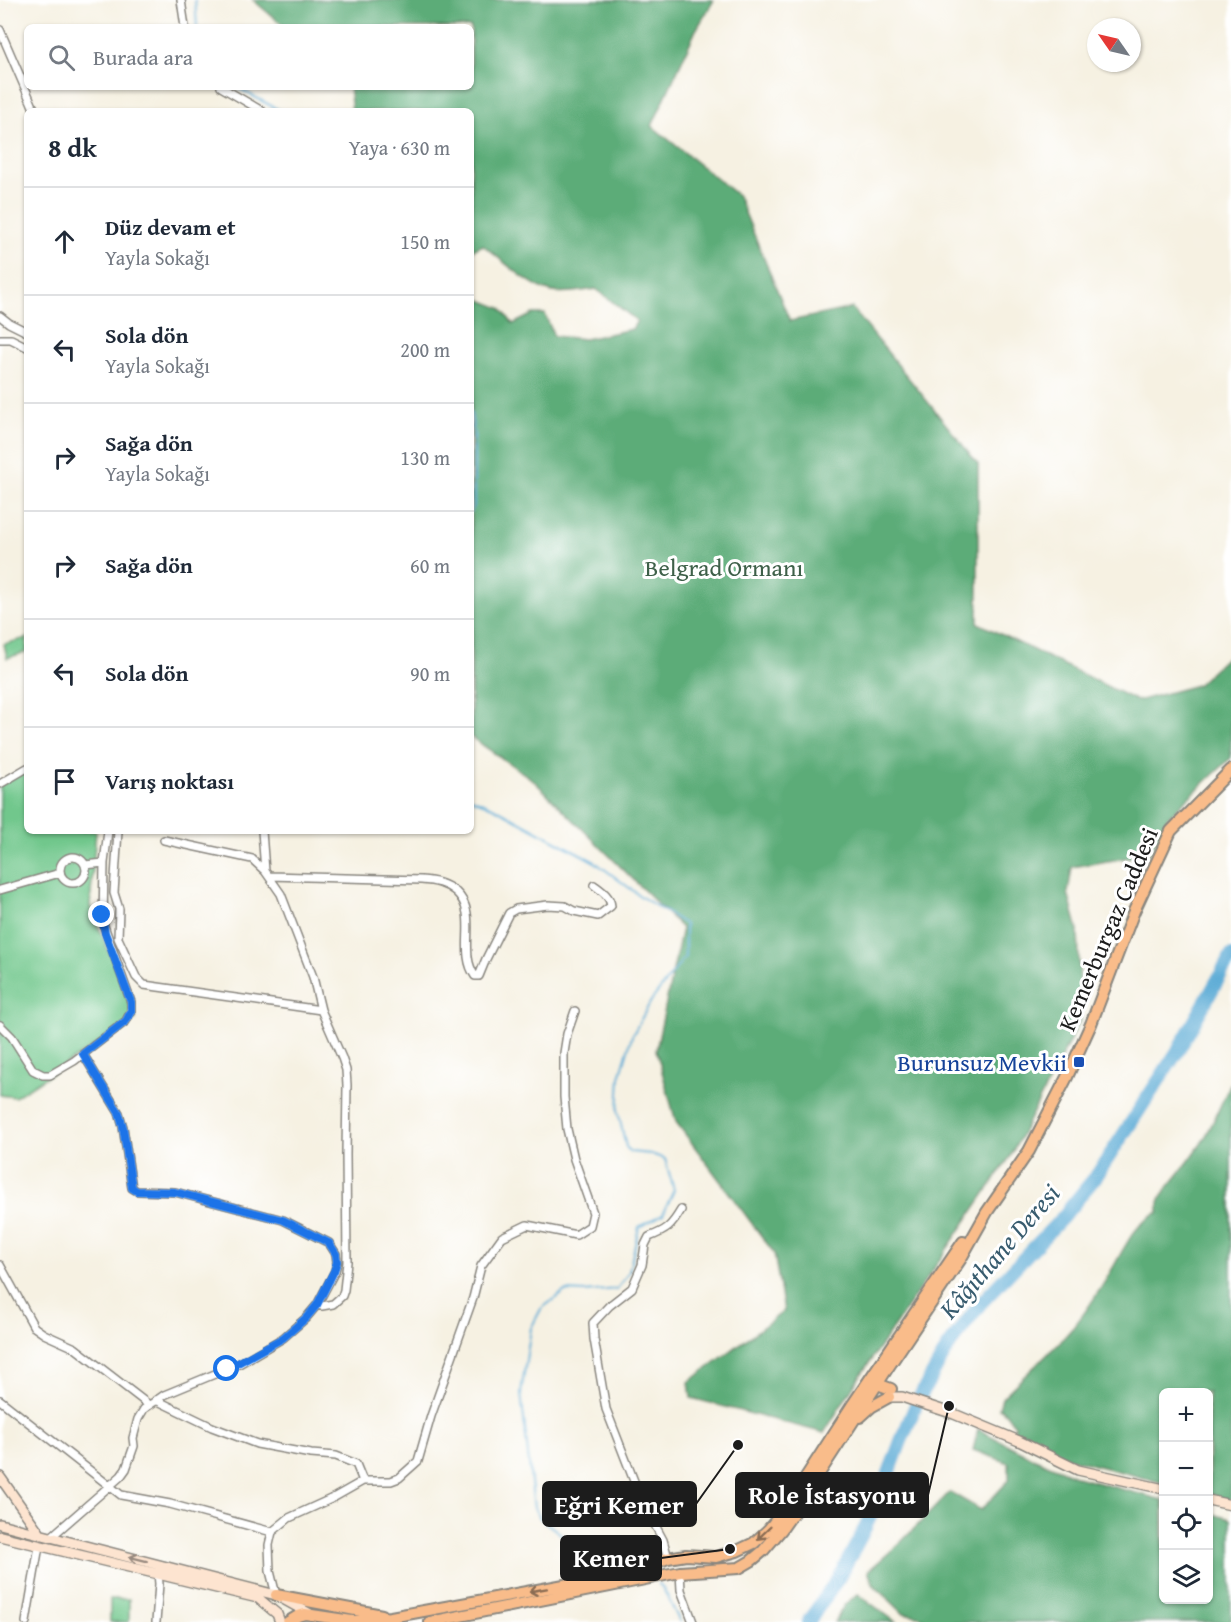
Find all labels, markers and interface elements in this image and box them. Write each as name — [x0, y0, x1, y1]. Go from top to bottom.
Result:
north arrow — [1087, 18, 1141, 72]
search box — [24, 24, 474, 90]
icon: search — [45, 41, 78, 74]
text: Burada ara — [93, 41, 193, 73]
text: 8 dk — [48, 128, 97, 167]
text: Yaya · 630 m — [349, 133, 450, 162]
text: Düz devam et — [105, 211, 236, 243]
icon: ahead — [48, 225, 81, 258]
text: 150 m — [400, 227, 450, 256]
text: Yayla Sokağı — [105, 243, 210, 272]
text: Sola dön — [105, 319, 189, 351]
icon: left — [48, 333, 81, 366]
text: 200 m — [400, 335, 450, 364]
text: Yayla Sokağı — [105, 351, 210, 380]
text: Sağa dön — [105, 427, 193, 459]
icon: right — [48, 441, 81, 474]
text: 130 m — [400, 443, 450, 472]
text: Yayla Sokağı — [105, 459, 210, 488]
icon: right — [48, 549, 81, 582]
text: Sağa dön — [105, 549, 193, 581]
park label: Belgrad Ormanı — [645, 550, 803, 585]
text: 60 m — [410, 551, 450, 580]
icon: left — [48, 657, 81, 690]
text: Sola dön — [105, 657, 189, 689]
text: 90 m — [410, 659, 450, 688]
icon: arrive — [48, 765, 81, 798]
text: Varış noktası — [105, 765, 234, 797]
street label: Kemerburgaz Caddesi — [1049, 822, 1167, 1036]
route end — [88, 901, 114, 927]
place label: Burunsuz Mevkii — [897, 1045, 1067, 1080]
marker: Burunsuz Mevkii — [1072, 1055, 1086, 1069]
water label: Kâğıthane Deresi — [929, 1175, 1069, 1328]
route start — [213, 1355, 239, 1381]
map controls — [1159, 1388, 1213, 1604]
button: + — [1159, 1388, 1213, 1442]
button: − — [1159, 1442, 1213, 1496]
callout: Role İstasyonu — [736, 1473, 928, 1517]
text: Role İstasyonu — [748, 1475, 916, 1514]
callout: Eğri Kemer — [543, 1482, 696, 1526]
text: Eğri Kemer — [554, 1485, 684, 1524]
button: locate — [1159, 1496, 1213, 1550]
one-way arrow — [757, 1526, 772, 1540]
callout: Kemer — [561, 1536, 661, 1580]
text: Kemer — [573, 1538, 649, 1577]
button: layers — [1159, 1550, 1213, 1604]
one-way arrow — [129, 1553, 148, 1565]
one-way arrow — [529, 1585, 549, 1596]

